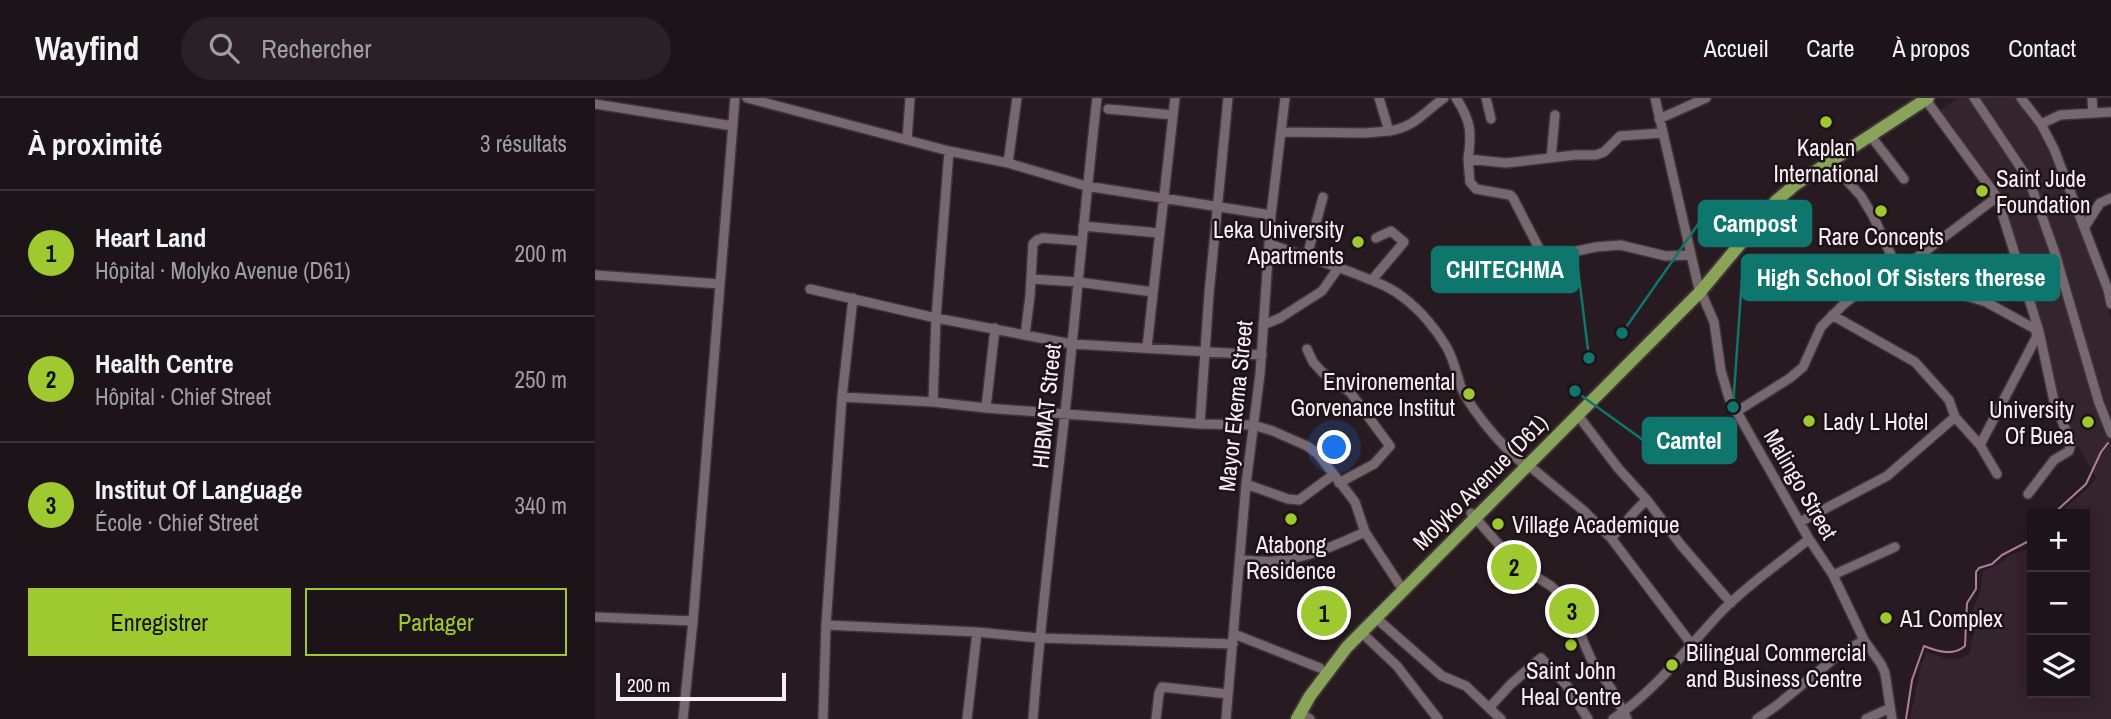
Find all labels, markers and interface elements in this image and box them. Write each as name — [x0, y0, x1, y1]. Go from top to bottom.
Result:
search box — [181, 17, 671, 80]
text: Wayfind — [35, 26, 139, 70]
icon: search — [205, 29, 243, 67]
text: Rechercher — [261, 31, 371, 66]
text: Accueil — [1704, 32, 1768, 64]
text: Carte — [1806, 32, 1854, 64]
text: À propos — [1892, 32, 1970, 64]
text: Contact — [2008, 32, 2076, 64]
marker: Kaplan International — [1818, 114, 1834, 130]
text: À proximité — [28, 124, 162, 164]
text: 3 résultats — [480, 128, 567, 159]
place label: Kaplan International — [1774, 132, 1878, 189]
place label: Saint Jude Foundation — [1996, 163, 2091, 220]
marker: Saint Jude Foundation — [1974, 183, 1990, 199]
callout: Campost — [1699, 201, 1811, 246]
marker: Rare Concepts — [1873, 203, 1889, 219]
text: Campost — [1713, 207, 1798, 239]
place label: Leka University Apartments — [1213, 214, 1345, 271]
text: Heart Land — [95, 220, 206, 255]
place label: Rare Concepts — [1818, 221, 1944, 252]
marker: Leka University Apartments — [1350, 234, 1366, 250]
text: 1 — [46, 238, 56, 269]
text: 200 m — [515, 238, 567, 269]
callout: CHITECHMA — [1432, 247, 1578, 292]
text: CHITECHMA — [1446, 253, 1565, 285]
text: Hôpital · Molyko Avenue (D61) — [95, 255, 350, 286]
callout: High School Of Sisters therese — [1742, 255, 2059, 300]
text: High School Of Sisters therese — [1757, 261, 2045, 293]
street label: Mayor Ekema Street — [1211, 319, 1259, 493]
street label: HIBMAT Street — [1024, 342, 1068, 470]
text: Health Centre — [95, 346, 234, 381]
text: 2 — [46, 364, 56, 395]
text: 250 m — [515, 364, 567, 395]
place label: Environemental Gorvenance Institut — [1290, 366, 1455, 423]
text: Hôpital · Chief Street — [95, 381, 271, 412]
marker: Environemental Gorvenance Institut — [1461, 386, 1477, 402]
place label: University Of Buea — [1989, 394, 2075, 451]
place label: Lady L Hotel — [1823, 406, 1928, 437]
street label: Molyko Avenue (D61) — [1405, 407, 1555, 557]
marker: Lady L Hotel — [1801, 413, 1817, 429]
marker: University Of Buea — [2080, 414, 2096, 430]
callout: Camtel — [1643, 418, 1736, 463]
street label: Malingo Street — [1757, 423, 1845, 545]
text: Camtel — [1656, 424, 1722, 456]
your location — [1317, 430, 1351, 464]
text: Institut Of Language — [95, 472, 302, 507]
text: 3 — [46, 490, 56, 521]
text: 340 m — [515, 490, 567, 521]
text: École · Chief Street — [95, 507, 259, 538]
place label: Village Academique — [1512, 509, 1679, 540]
map controls — [2027, 509, 2090, 698]
button: + — [2027, 509, 2090, 572]
marker: Atabong Residence — [1283, 511, 1299, 527]
marker: Village Academique — [1490, 516, 1506, 532]
place label: Atabong Residence — [1246, 529, 1336, 586]
pin: 2 — [1491, 541, 1537, 593]
button: − — [2027, 572, 2090, 635]
pin: 3 — [1549, 585, 1595, 637]
pin: 1 — [1301, 587, 1347, 639]
button: Enregistrer — [28, 588, 291, 656]
button: Partager — [305, 588, 567, 656]
place label: A1 Complex — [1899, 603, 2003, 634]
marker: A1 Complex — [1878, 610, 1894, 626]
button: layers — [2027, 635, 2090, 698]
marker: Saint John Heal Centre — [1563, 637, 1579, 653]
place label: Bilingual Commercial and Business Centre — [1686, 637, 1866, 694]
place label: Saint John Heal Centre — [1521, 655, 1621, 712]
marker: Bilingual Commercial and Business Centre — [1664, 657, 1680, 673]
scale bar — [616, 670, 786, 702]
text: 200 m — [627, 672, 670, 698]

